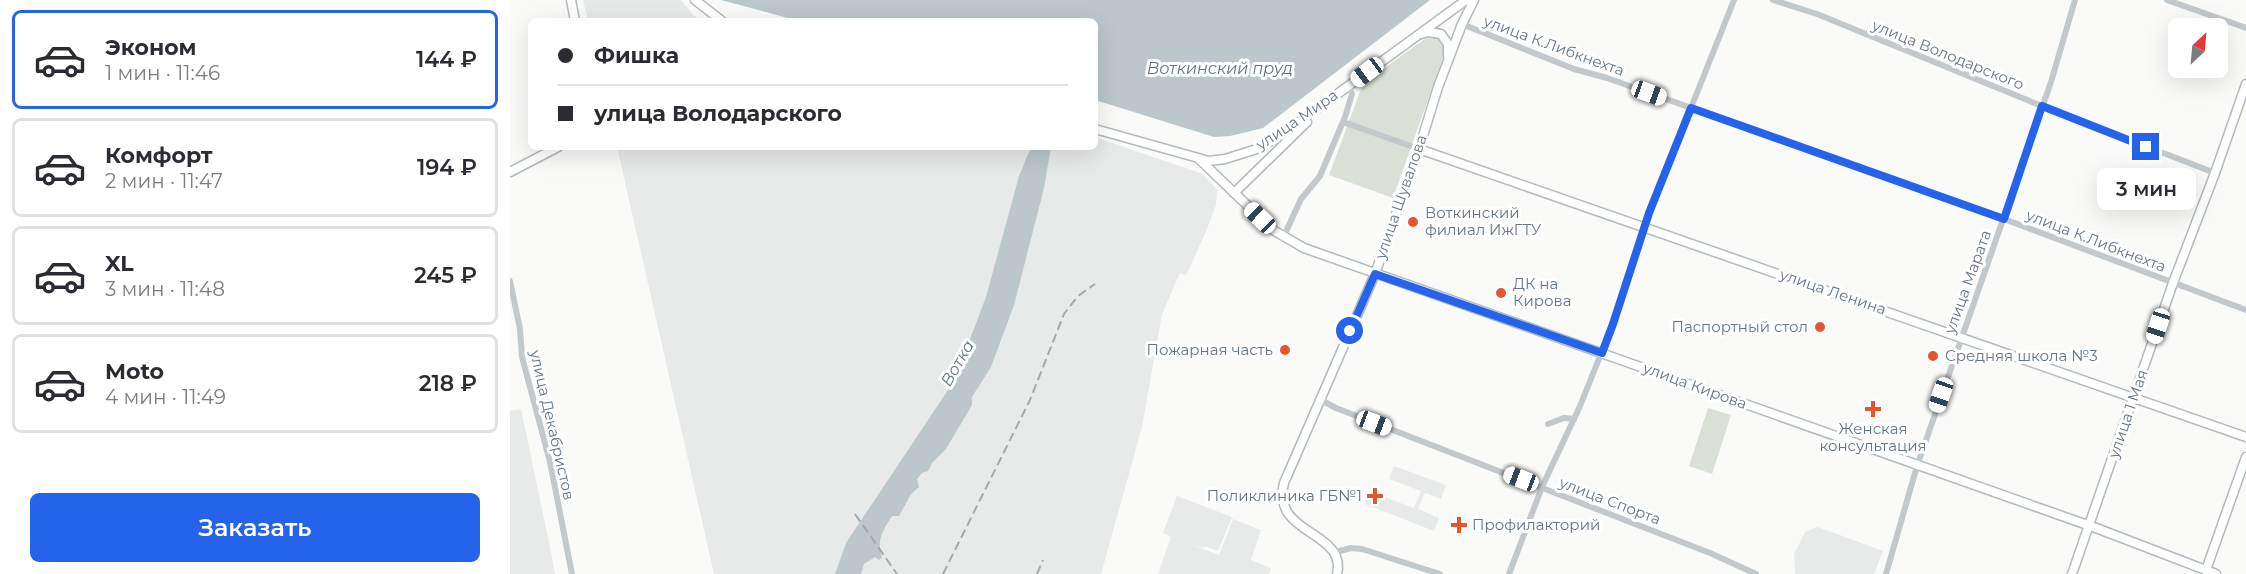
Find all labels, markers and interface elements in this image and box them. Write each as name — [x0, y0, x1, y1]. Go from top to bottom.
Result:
street label: улица К.Либкнехта — [1480, 11, 1627, 80]
street label: улица Володарского — [1869, 15, 2027, 94]
north arrow — [2168, 18, 2228, 78]
map controls — [2168, 18, 2228, 78]
icon: car — [33, 33, 87, 87]
text: Эконом — [105, 34, 196, 61]
text: Фишка — [594, 42, 679, 69]
text: 144 ₽ — [416, 46, 477, 73]
car — [1347, 54, 1387, 90]
water label: Воткинский пруд — [1147, 59, 1293, 78]
text: 1 мин · 11:46 — [105, 61, 220, 85]
car — [1629, 78, 1669, 108]
street label: улица Мира — [1251, 85, 1341, 154]
text: улица Володарского — [594, 100, 842, 127]
street label: улица Шувалова — [1370, 132, 1431, 262]
route end — [2132, 133, 2159, 160]
icon: car — [33, 141, 87, 195]
text: Комфорт — [105, 142, 213, 169]
text: 194 ₽ — [417, 154, 477, 181]
callout: 3 мин — [2096, 168, 2196, 210]
text: 2 мин · 11:47 — [105, 169, 223, 193]
text: 3 мин — [2116, 177, 2177, 201]
car — [1241, 199, 1279, 237]
place label: Воткинский филиал ИжГТУ — [1425, 203, 1542, 239]
street label: улица К.Либкнехта — [2023, 205, 2169, 276]
marker: Воткинский филиал ИжГТУ — [1406, 215, 1420, 229]
street label: улица Марата — [1940, 227, 1995, 337]
icon: car — [33, 249, 87, 303]
text: XL — [105, 250, 134, 277]
text: 245 ₽ — [414, 262, 477, 289]
street label: улица Ленина — [1777, 264, 1889, 319]
place label: ДК на Кирова — [1513, 274, 1571, 310]
text: 3 мин · 11:48 — [105, 277, 225, 301]
marker: ДК на Кирова — [1494, 286, 1508, 300]
car — [2144, 306, 2172, 346]
route start — [1336, 317, 1363, 344]
place label: Паспортный стол — [1672, 317, 1808, 336]
marker: Паспортный стол — [1813, 320, 1827, 334]
water label: Вотка — [937, 337, 978, 389]
place label: Пожарная часть — [1147, 340, 1273, 359]
marker: Пожарная часть — [1278, 343, 1292, 357]
place label: Средняя школа №3 — [1945, 346, 2098, 365]
street label: улица Декабристов — [526, 347, 579, 502]
marker: Средняя школа №3 — [1926, 349, 1940, 363]
icon: car — [33, 357, 87, 411]
text: Moto — [105, 358, 164, 385]
street label: улица Кирова — [1640, 358, 1750, 413]
street label: улица 1 Мая — [2103, 367, 2152, 462]
text: 218 ₽ — [419, 370, 477, 397]
car — [1927, 375, 1955, 415]
text: 4 мин · 11:49 — [105, 385, 226, 409]
marker: Женская консультация — [1864, 400, 1882, 418]
car — [1354, 408, 1394, 438]
place label: Женская консультация — [1819, 419, 1927, 455]
car — [1501, 464, 1541, 494]
street label: улица Спорта — [1556, 472, 1664, 529]
place label: Поликлиника ГБ№1 — [1207, 486, 1362, 505]
marker: Поликлиника ГБ№1 — [1366, 487, 1384, 505]
button: Заказать — [30, 493, 480, 562]
place label: Профилакторий — [1472, 515, 1600, 534]
marker: Профилакторий — [1450, 516, 1468, 534]

